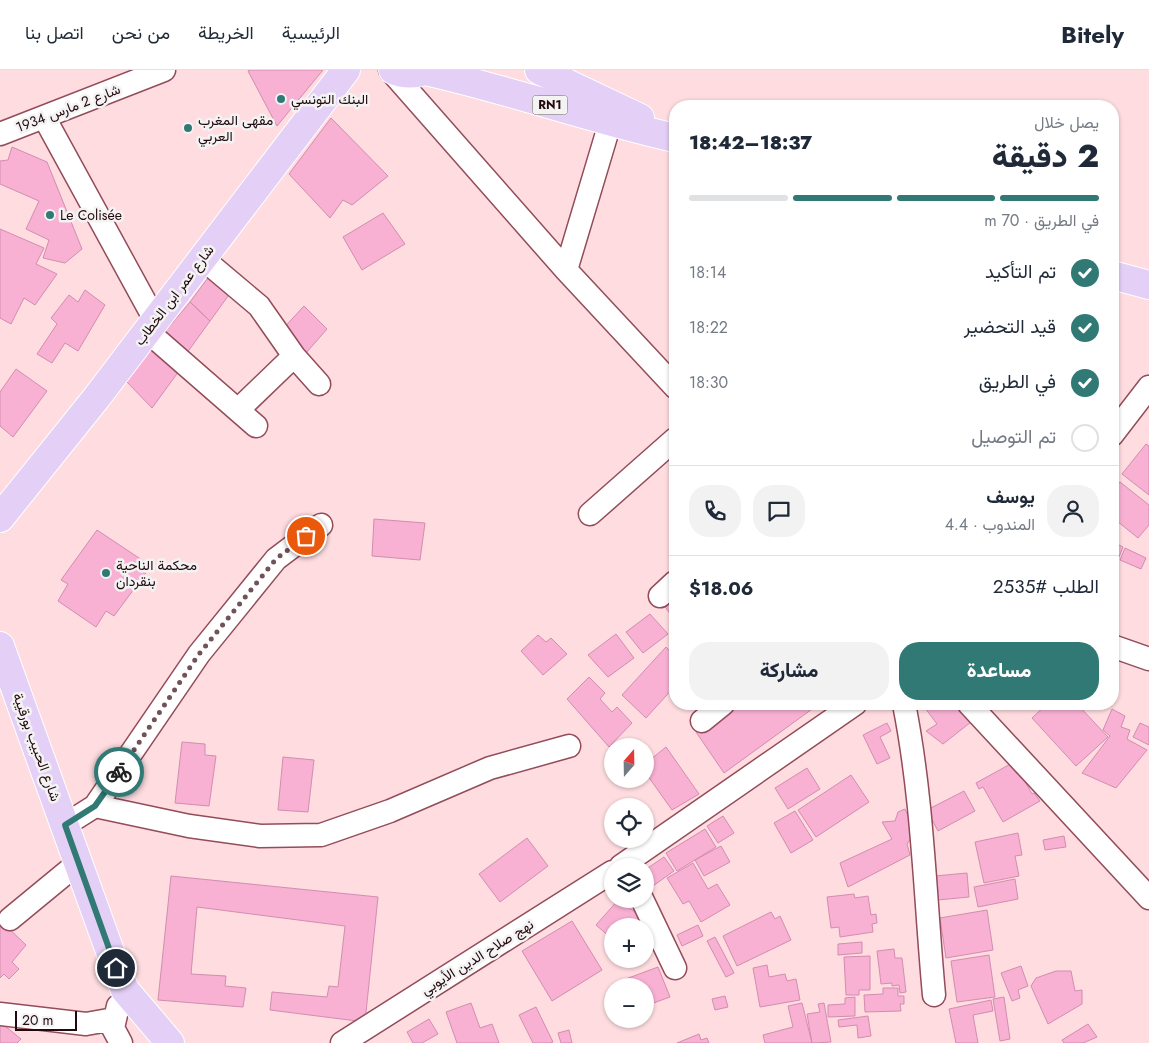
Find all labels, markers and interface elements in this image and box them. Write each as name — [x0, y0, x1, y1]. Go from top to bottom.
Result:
text: Bitely — [1061, 17, 1124, 52]
text: اتصل بنا — [25, 20, 84, 46]
text: من نحن — [112, 20, 170, 46]
text: الخريطة — [198, 20, 254, 46]
text: الرئيسية — [282, 20, 340, 46]
street label: شارع 2 مارس 1934 — [13, 79, 123, 138]
place label: البنك التونسي — [291, 89, 368, 111]
marker: البنك التونسي — [275, 93, 287, 105]
road number: RN1 — [532, 96, 568, 114]
place label: مقهى المغرب العربي — [198, 110, 273, 148]
text: يصل خلال — [1034, 111, 1099, 134]
marker: مقهى المغرب العربي — [182, 122, 194, 134]
text: 18:37–18:42 — [689, 129, 812, 156]
text: 2 دقيقة — [992, 133, 1099, 179]
place label: Le Colisée — [60, 205, 122, 225]
marker: Le Colisée — [44, 209, 56, 221]
text: في الطريق · 70 m — [984, 209, 1099, 232]
street label: شارع عمر ابن الخطاب — [130, 241, 219, 350]
text: تم التأكيد — [985, 258, 1056, 285]
icon: check — [1071, 259, 1099, 287]
text: 18:14 — [689, 261, 726, 284]
text: قيد التحضير — [964, 313, 1056, 340]
icon: check — [1071, 314, 1099, 342]
text: 18:22 — [689, 316, 728, 339]
text: في الطريق — [979, 368, 1056, 395]
icon: check — [1071, 369, 1099, 397]
text: 18:30 — [689, 371, 728, 394]
text: تم التوصيل — [971, 423, 1056, 450]
text: يوسف — [986, 483, 1035, 510]
button: phone — [689, 485, 741, 537]
button: chat — [753, 485, 805, 537]
button: person — [1047, 485, 1099, 537]
text: المندوب · 4.4 — [945, 513, 1035, 536]
pin — [285, 515, 327, 557]
icon: bag — [292, 522, 320, 550]
place label: محكمة الناحية بنقردان — [116, 555, 197, 591]
marker: محكمة الناحية بنقردان — [100, 567, 112, 579]
text: الطلب #2535 — [993, 573, 1099, 600]
text: $18.06 — [689, 575, 754, 602]
button: مشاركة — [689, 642, 889, 700]
button: مساعدة — [899, 642, 1099, 700]
street label: شارع الحبيب بورقيبة — [7, 690, 66, 804]
north arrow — [604, 738, 654, 788]
map controls — [604, 738, 654, 1028]
courier — [94, 747, 144, 797]
icon: bike — [105, 758, 133, 786]
button: locate — [604, 798, 654, 848]
button: layers — [604, 858, 654, 908]
street label: نهج صلاح الدين الأيوبي — [417, 914, 538, 1001]
button: + — [604, 918, 654, 968]
pin — [95, 947, 137, 989]
icon: home — [102, 954, 130, 982]
button: − — [604, 978, 654, 1028]
scale bar — [15, 1008, 78, 1031]
text: 20 m — [22, 1010, 54, 1030]

